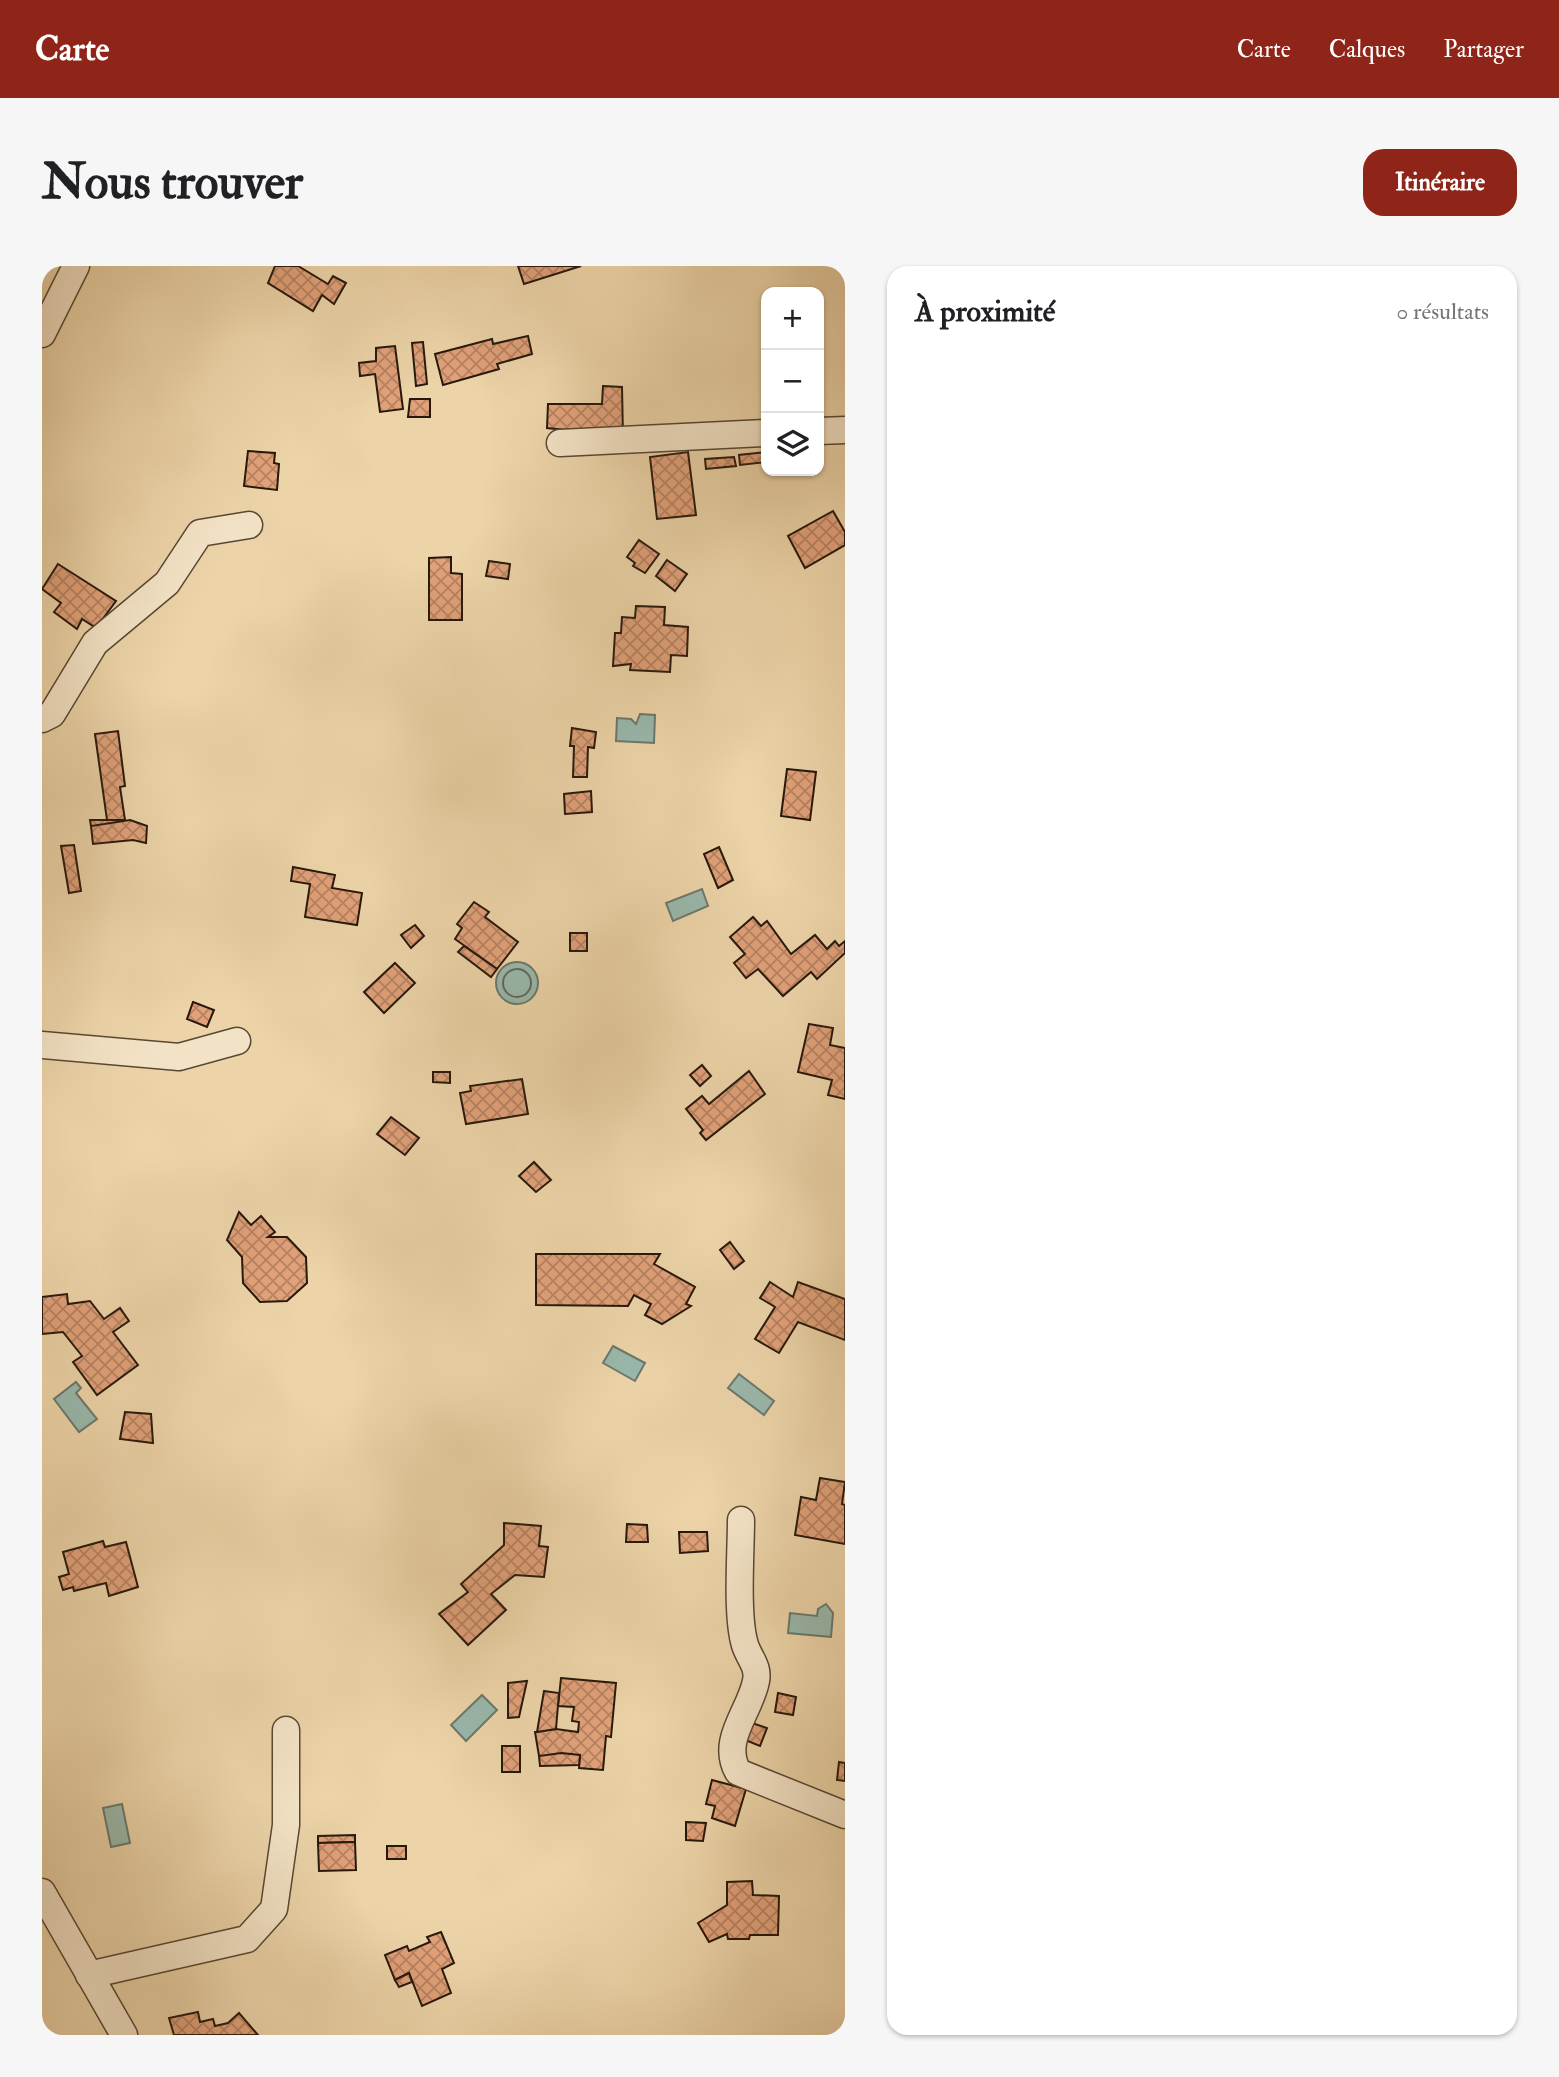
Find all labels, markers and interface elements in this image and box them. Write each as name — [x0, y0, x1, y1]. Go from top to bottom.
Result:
text: Carte — [35, 29, 109, 70]
text: Carte — [1237, 34, 1291, 65]
text: Calques — [1329, 34, 1405, 65]
text: Partager — [1443, 34, 1524, 65]
button: Itinéraire — [1363, 149, 1517, 216]
text: Nous trouver — [42, 152, 303, 213]
map controls — [761, 287, 824, 476]
button: + — [761, 287, 824, 350]
text: À proximité — [915, 293, 1055, 330]
text: 0 résultats — [1396, 297, 1489, 326]
button: − — [761, 350, 824, 413]
button: layers — [761, 413, 824, 476]

